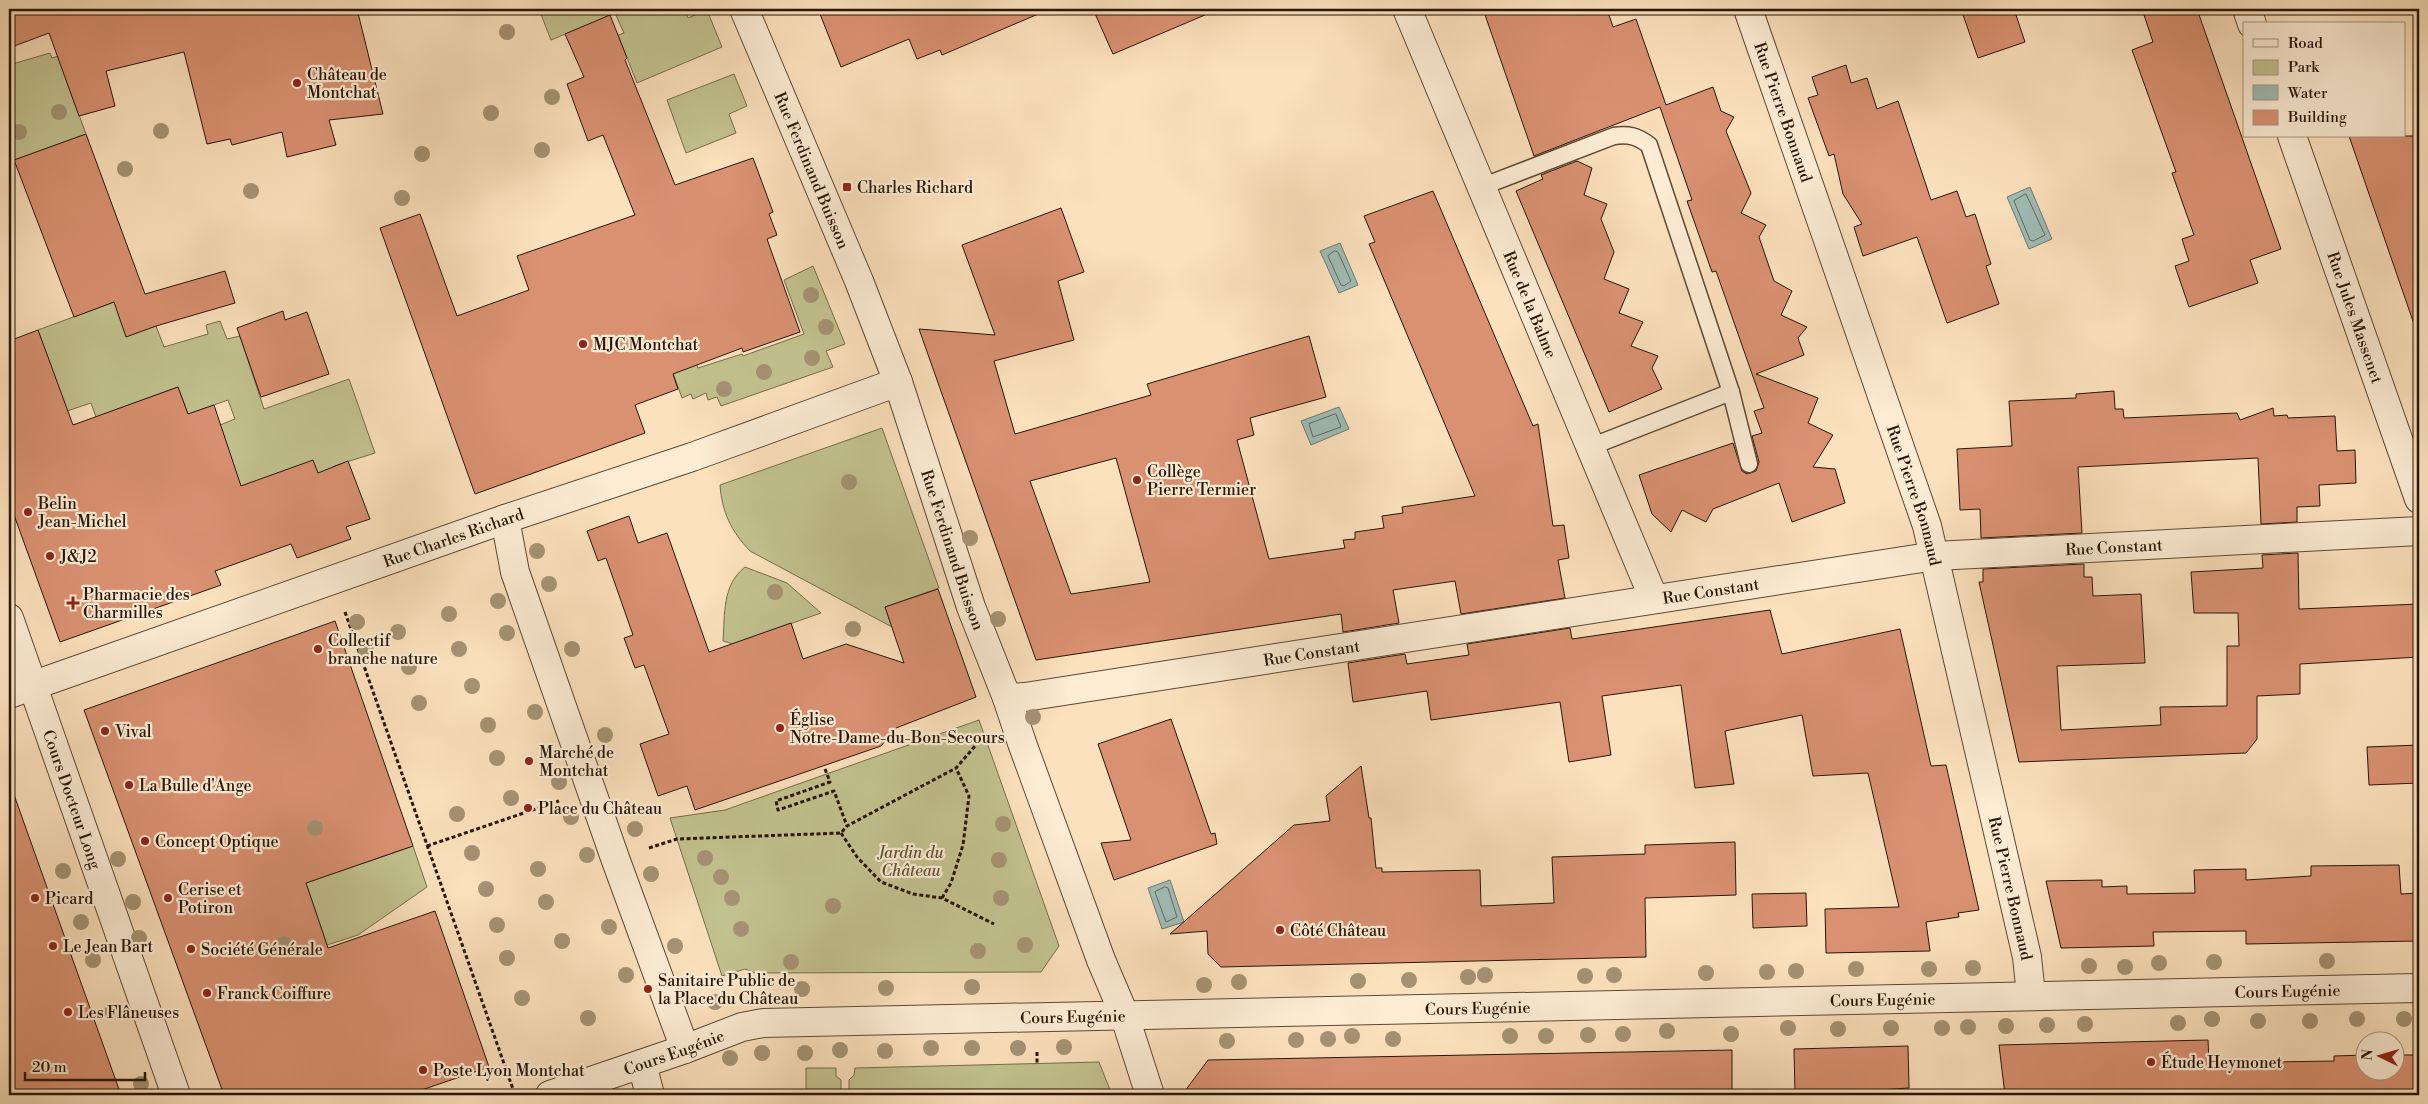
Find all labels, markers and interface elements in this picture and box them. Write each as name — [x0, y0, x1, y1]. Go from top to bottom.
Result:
legend — [2243, 22, 2406, 138]
text: Road — [2288, 34, 2323, 53]
street label: Rue Pierre Bonnaud — [1749, 40, 1816, 185]
text: Park — [2288, 58, 2320, 77]
place label: Château de Montchat — [307, 65, 387, 103]
marker: Château de Montchat — [291, 77, 303, 89]
text: Water — [2287, 84, 2328, 103]
street label: Rue Ferdinand Buisson — [769, 89, 853, 252]
text: Building — [2287, 108, 2347, 127]
place label: Charles Richard — [857, 178, 973, 198]
marker: Charles Richard — [841, 181, 853, 193]
street label: Rue de la Balme — [1498, 248, 1561, 361]
street label: Rue Jules Massenet — [2322, 249, 2387, 386]
place label: MJC Montchat — [593, 335, 699, 355]
marker: MJC Montchat — [577, 338, 589, 350]
street label: Rue Pierre Bonnaud — [1882, 422, 1945, 568]
place label: Collège Pierre Termier — [1147, 462, 1256, 500]
street label: Rue Ferdinand Buisson — [916, 467, 988, 634]
marker: Collège Pierre Termier — [1131, 474, 1143, 486]
place label: Belin Jean-Michel — [37, 494, 127, 532]
street label: Rue Charles Richard — [380, 504, 526, 572]
marker: Belin Jean-Michel — [22, 506, 34, 518]
street label: Rue Constant — [2065, 535, 2163, 560]
place label: J&J2 — [59, 547, 97, 567]
marker: J&J2 — [44, 550, 56, 562]
street label: Rue Constant — [1661, 574, 1761, 609]
place label: Pharmacie des Charmilles — [83, 585, 190, 623]
marker: Pharmacie des Charmilles — [67, 597, 79, 609]
place label: Collectif branche nature — [328, 631, 438, 669]
street label: Rue Constant — [1262, 636, 1362, 671]
marker: Collectif branche nature — [312, 643, 324, 655]
place label: Église Notre-Dame-du-Bon-Secours — [790, 708, 1005, 748]
place label: Vival — [114, 722, 152, 742]
marker: Église Notre-Dame-du-Bon-Secours — [774, 722, 786, 734]
marker: Vival — [99, 725, 111, 737]
street label: Cours Docteur Long — [38, 727, 105, 873]
place label: Marché de Montchat — [539, 743, 614, 781]
marker: Marché de Montchat — [523, 755, 535, 767]
place label: La Bulle d'Ange — [139, 776, 252, 796]
marker: La Bulle d'Ange — [123, 779, 135, 791]
place label: Place du Château — [538, 799, 662, 819]
marker: Place du Château — [522, 802, 534, 814]
street label: Rue Pierre Bonnaud — [1984, 815, 2036, 962]
place label: Concept Optique — [155, 832, 279, 852]
marker: Concept Optique — [139, 835, 151, 847]
park label: Jardin du Château — [876, 843, 944, 881]
place label: Cerise et Potiron — [178, 880, 242, 918]
place label: Picard — [45, 889, 93, 909]
marker: Picard — [29, 892, 41, 904]
marker: Cerise et Potiron — [162, 892, 174, 904]
place label: Côté Château — [1290, 921, 1386, 941]
marker: Côté Château — [1274, 924, 1286, 936]
place label: Le Jean Bart — [63, 937, 154, 957]
marker: Le Jean Bart — [47, 940, 59, 952]
place label: Société Générale — [201, 940, 323, 960]
marker: Société Générale — [185, 943, 197, 955]
place label: Sanitaire Public de la Place du Château — [658, 971, 798, 1009]
street label: Cours Eugénie — [2235, 981, 2341, 1003]
marker: Sanitaire Public de la Place du Château — [642, 983, 654, 995]
place label: Franck Coiffure — [217, 984, 331, 1004]
marker: Franck Coiffure — [201, 987, 213, 999]
street label: Cours Eugénie — [1830, 989, 1936, 1011]
street label: Cours Eugénie — [1425, 998, 1531, 1020]
place label: Les Flâneuses — [78, 1003, 179, 1023]
marker: Les Flâneuses — [62, 1006, 74, 1018]
street label: Cours Eugénie — [1020, 1006, 1126, 1029]
street label: Cours Eugénie — [621, 1026, 727, 1080]
north arrow — [2356, 1032, 2406, 1082]
scale bar — [25, 1049, 145, 1081]
text: N — [2359, 1049, 2377, 1061]
place label: Étude Heymonet — [2161, 1051, 2283, 1073]
marker: Étude Heymonet — [2145, 1056, 2157, 1068]
text: 20 m — [32, 1058, 67, 1077]
place label: Poste Lyon Montchat — [433, 1061, 585, 1081]
marker: Poste Lyon Montchat — [417, 1064, 429, 1076]

